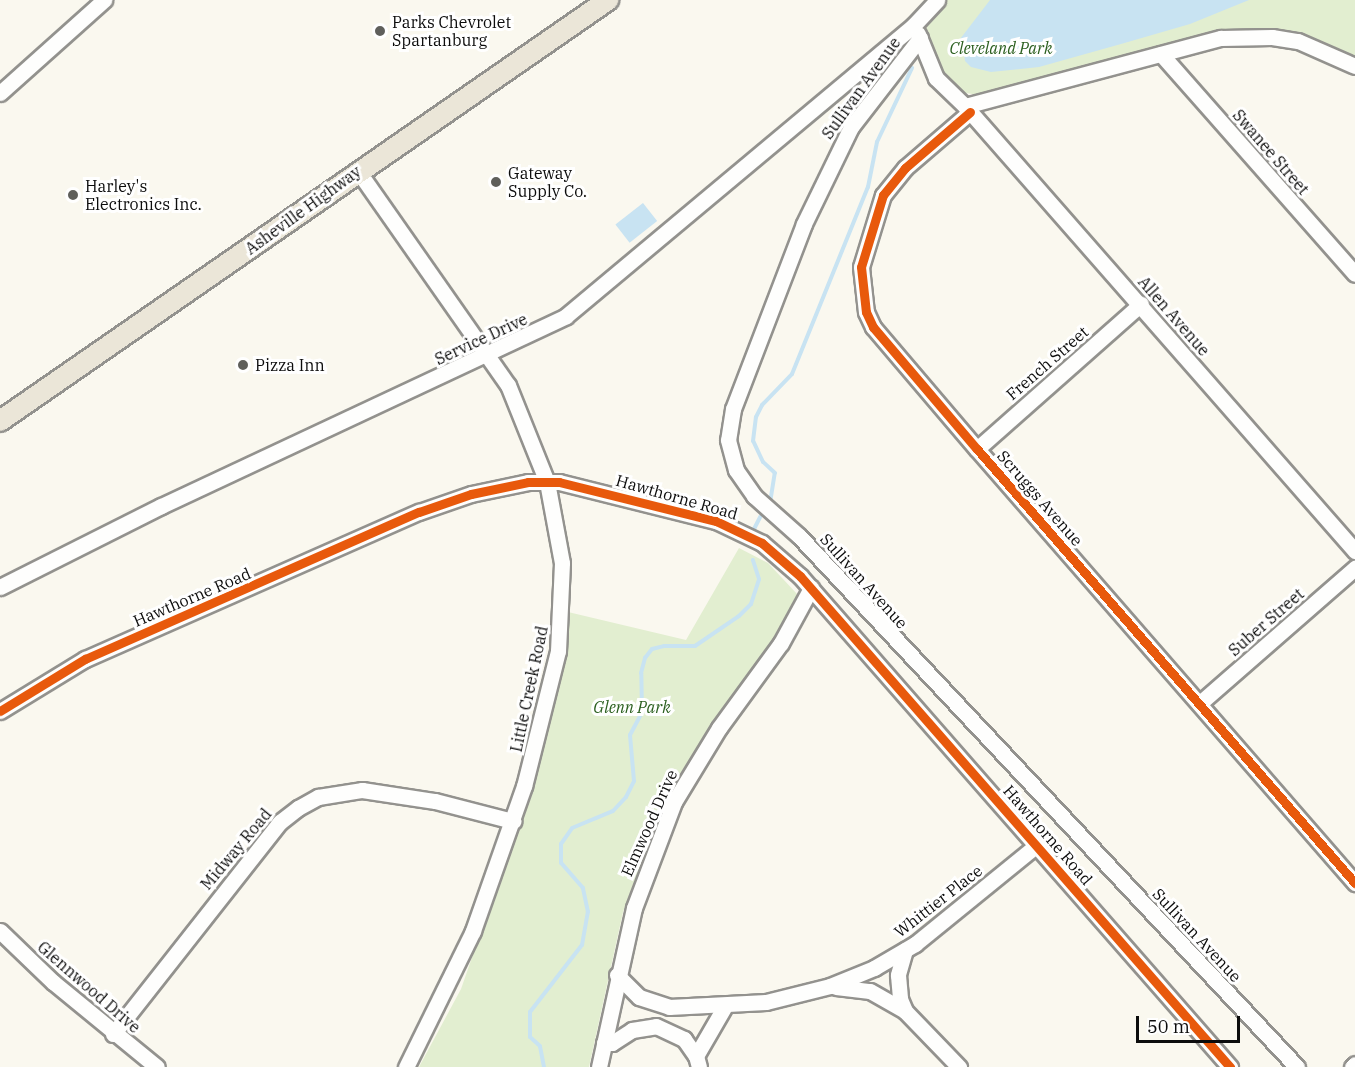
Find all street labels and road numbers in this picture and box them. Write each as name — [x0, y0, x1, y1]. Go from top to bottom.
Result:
street label: Sullivan Avenue — [818, 33, 904, 143]
street label: Swanee Street — [1229, 106, 1313, 198]
street label: Asheville Highway — [241, 162, 365, 258]
street label: Allen Avenue — [1134, 272, 1214, 360]
street label: Service Drive — [432, 309, 530, 369]
street label: French Street — [1002, 322, 1092, 404]
street label: Scruggs Avenue — [993, 446, 1087, 550]
street label: Hawthorne Road — [614, 470, 740, 524]
street label: Sullivan Avenue — [816, 530, 912, 632]
street label: Hawthorne Road — [130, 564, 254, 630]
street label: Suber Street — [1224, 584, 1308, 660]
street label: Little Creek Road — [506, 624, 552, 754]
street label: Elmwood Drive — [617, 767, 681, 879]
street label: Hawthorne Road — [999, 781, 1097, 889]
street label: Midway Road — [197, 805, 275, 893]
street label: Whittier Place — [890, 861, 986, 941]
street label: Sullivan Avenue — [1149, 884, 1245, 986]
street label: Glennwood Drive — [34, 937, 144, 1037]

